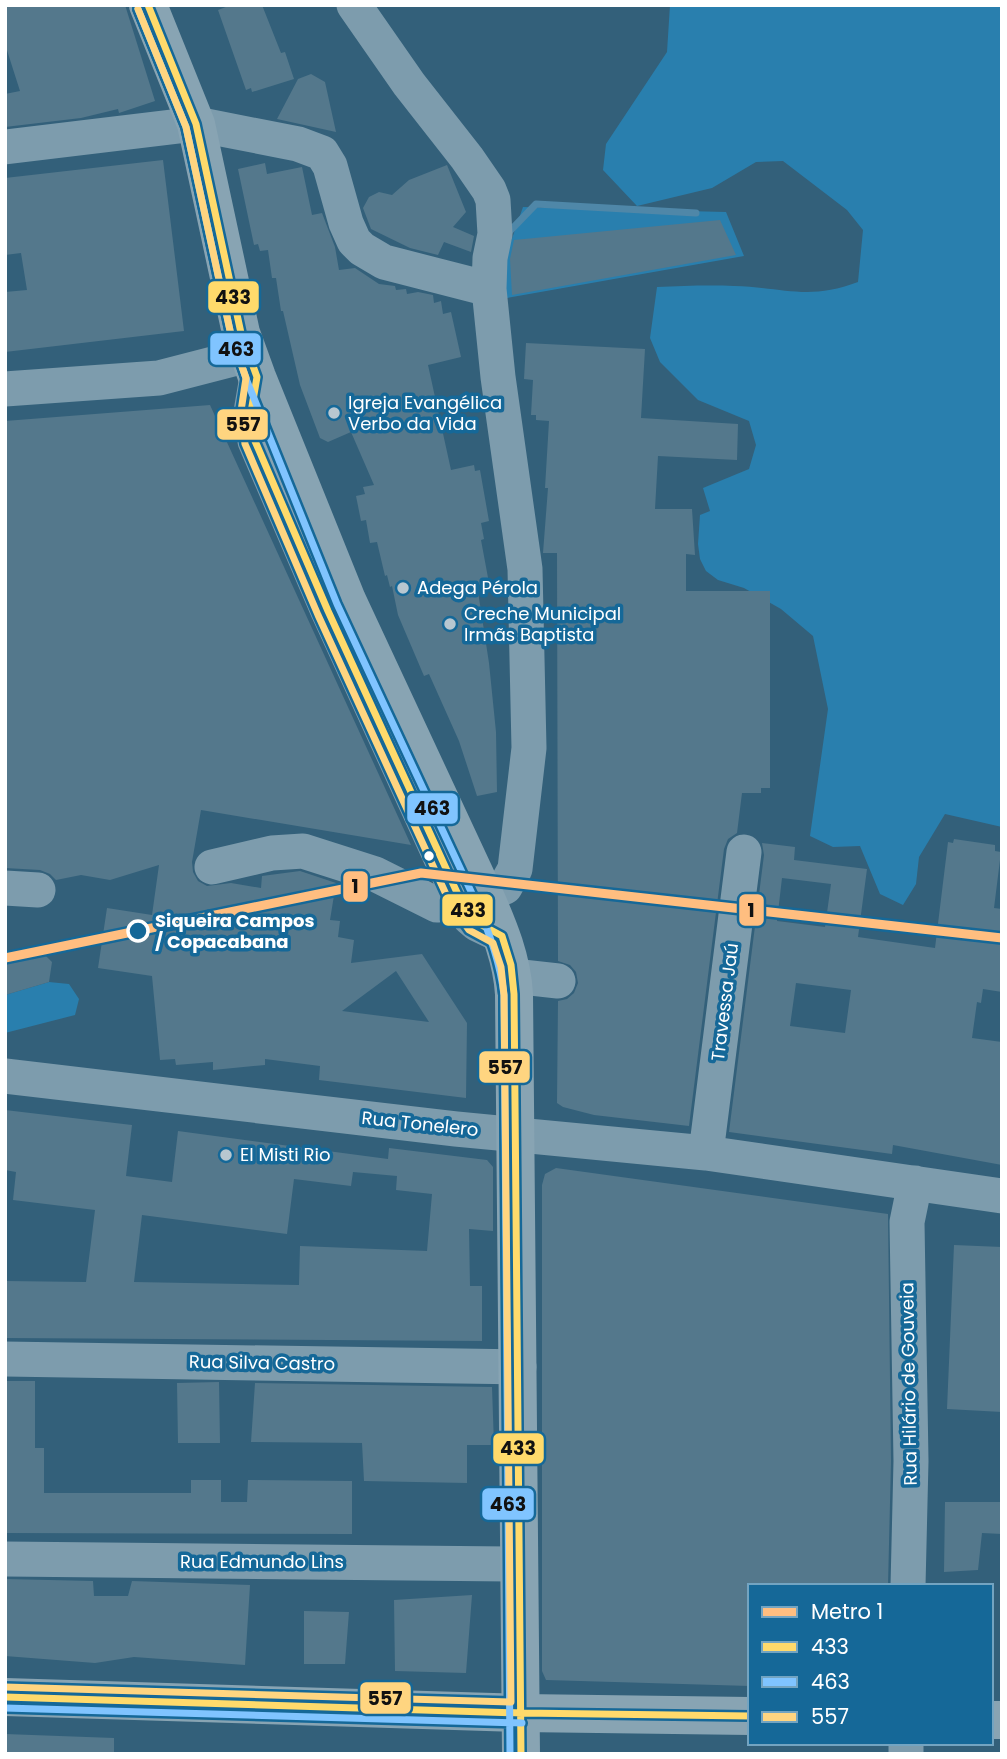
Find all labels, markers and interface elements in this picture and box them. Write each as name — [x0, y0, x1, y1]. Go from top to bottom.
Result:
line badge: 433 — [207, 280, 260, 314]
text: 433 — [215, 284, 251, 311]
line badge: 463 — [209, 332, 262, 366]
text: 463 — [218, 336, 254, 363]
place label: Igreja Evangélica Verbo da Vida — [348, 390, 502, 436]
marker: Igreja Evangélica Verbo da Vida — [326, 405, 342, 421]
line badge: 557 — [216, 408, 269, 441]
text: 557 — [226, 411, 260, 438]
place label: Adega Pérola — [417, 575, 538, 600]
marker: Adega Pérola — [395, 580, 411, 596]
place label: Creche Municipal Irmãs Baptista — [464, 601, 621, 647]
marker: Creche Municipal Irmãs Baptista — [442, 616, 458, 632]
line badge: 463 — [406, 792, 459, 825]
text: 463 — [414, 795, 450, 822]
unlabelled marker — [422, 849, 436, 863]
line badge: 1 — [342, 870, 369, 903]
text: 1 — [351, 873, 359, 900]
line badge: 433 — [441, 893, 494, 927]
line badge: 1 — [738, 893, 765, 927]
text: 433 — [450, 897, 486, 924]
text: 1 — [747, 897, 755, 924]
place label: Siqueira Campos / Copacabana — [155, 908, 315, 954]
marker: Siqueira Campos / Copacabana — [127, 920, 149, 942]
street label: Travessa Jaú — [705, 941, 744, 1062]
line badge: 557 — [478, 1050, 531, 1084]
text: 557 — [488, 1054, 522, 1081]
street label: Rua Tonelero — [360, 1105, 480, 1142]
place label: El Misti Rio — [240, 1142, 330, 1167]
marker: El Misti Rio — [218, 1147, 234, 1163]
street label: Rua Hilário de Gouveia — [894, 1282, 923, 1486]
street label: Rua Silva Castro — [189, 1349, 335, 1376]
line badge: 433 — [492, 1432, 545, 1465]
text: 433 — [500, 1435, 536, 1462]
line badge: 463 — [481, 1487, 535, 1521]
text: 463 — [490, 1491, 526, 1518]
street label: Rua Edmundo Lins — [180, 1549, 344, 1574]
legend — [748, 1584, 993, 1745]
text: Metro 1 — [811, 1597, 883, 1626]
text: 433 — [811, 1632, 849, 1661]
text: 463 — [811, 1667, 850, 1696]
line badge: 557 — [359, 1681, 412, 1715]
text: 557 — [368, 1685, 402, 1712]
text: 557 — [811, 1702, 849, 1731]

